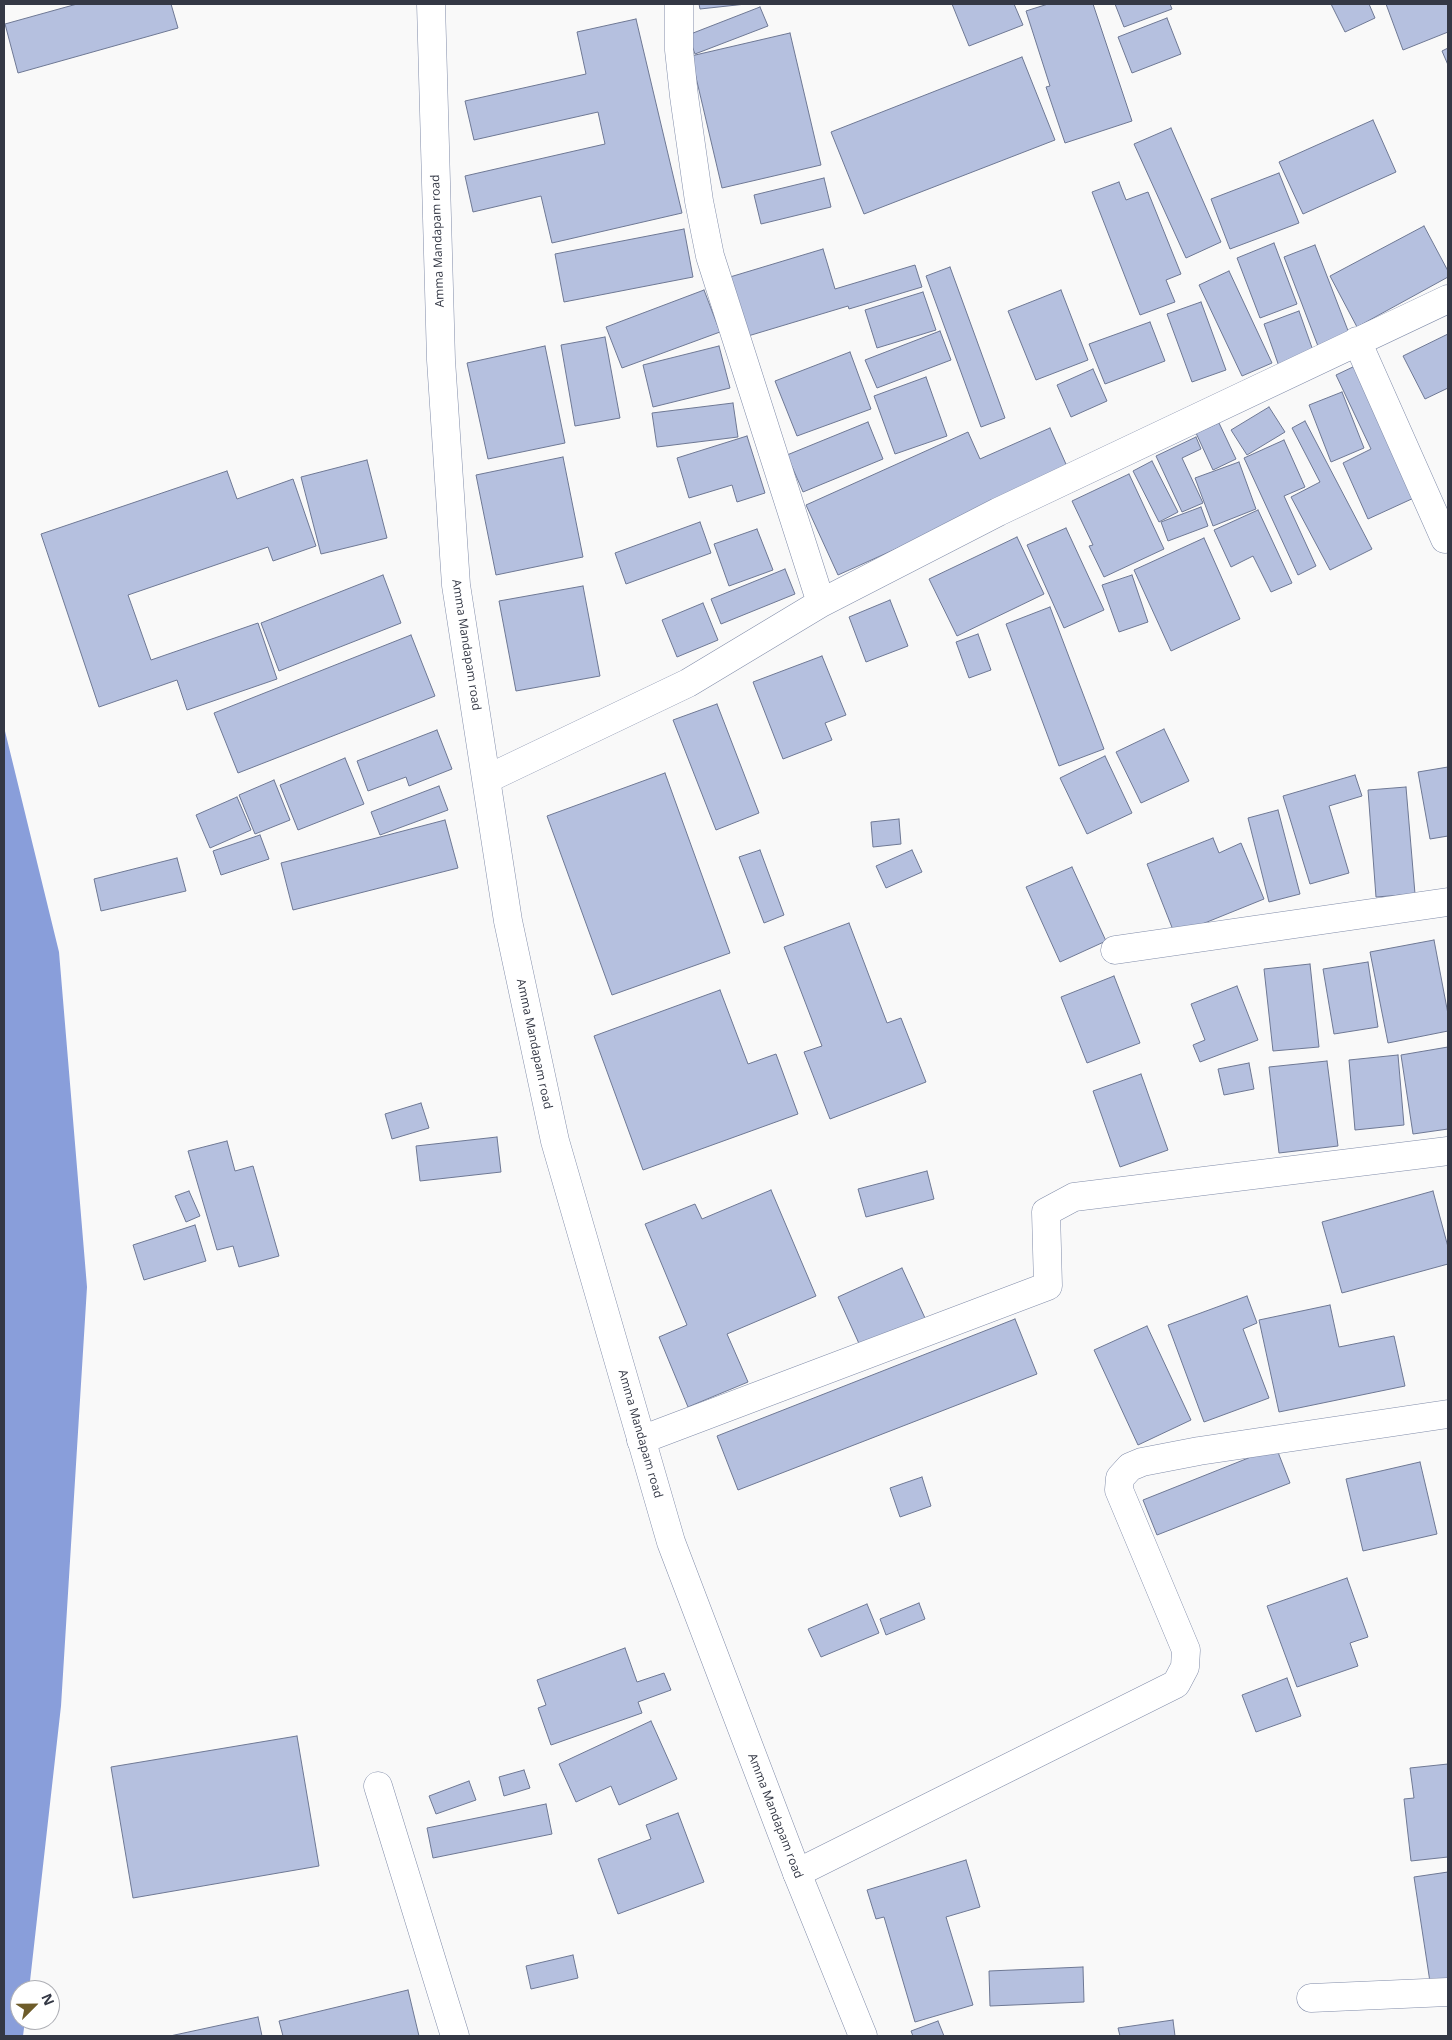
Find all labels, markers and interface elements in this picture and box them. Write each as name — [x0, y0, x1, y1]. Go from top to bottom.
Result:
street label: Amma Mandapam road — [428, 174, 448, 308]
street label: Amma Mandapam road — [449, 578, 483, 712]
street label: Amma Mandapam road — [513, 978, 555, 1110]
street label: Amma Mandapam road — [615, 1368, 665, 1500]
street label: Amma Mandapam road — [744, 1751, 806, 1881]
north arrow — [10, 1980, 60, 2030]
text: N — [37, 1990, 59, 2008]

